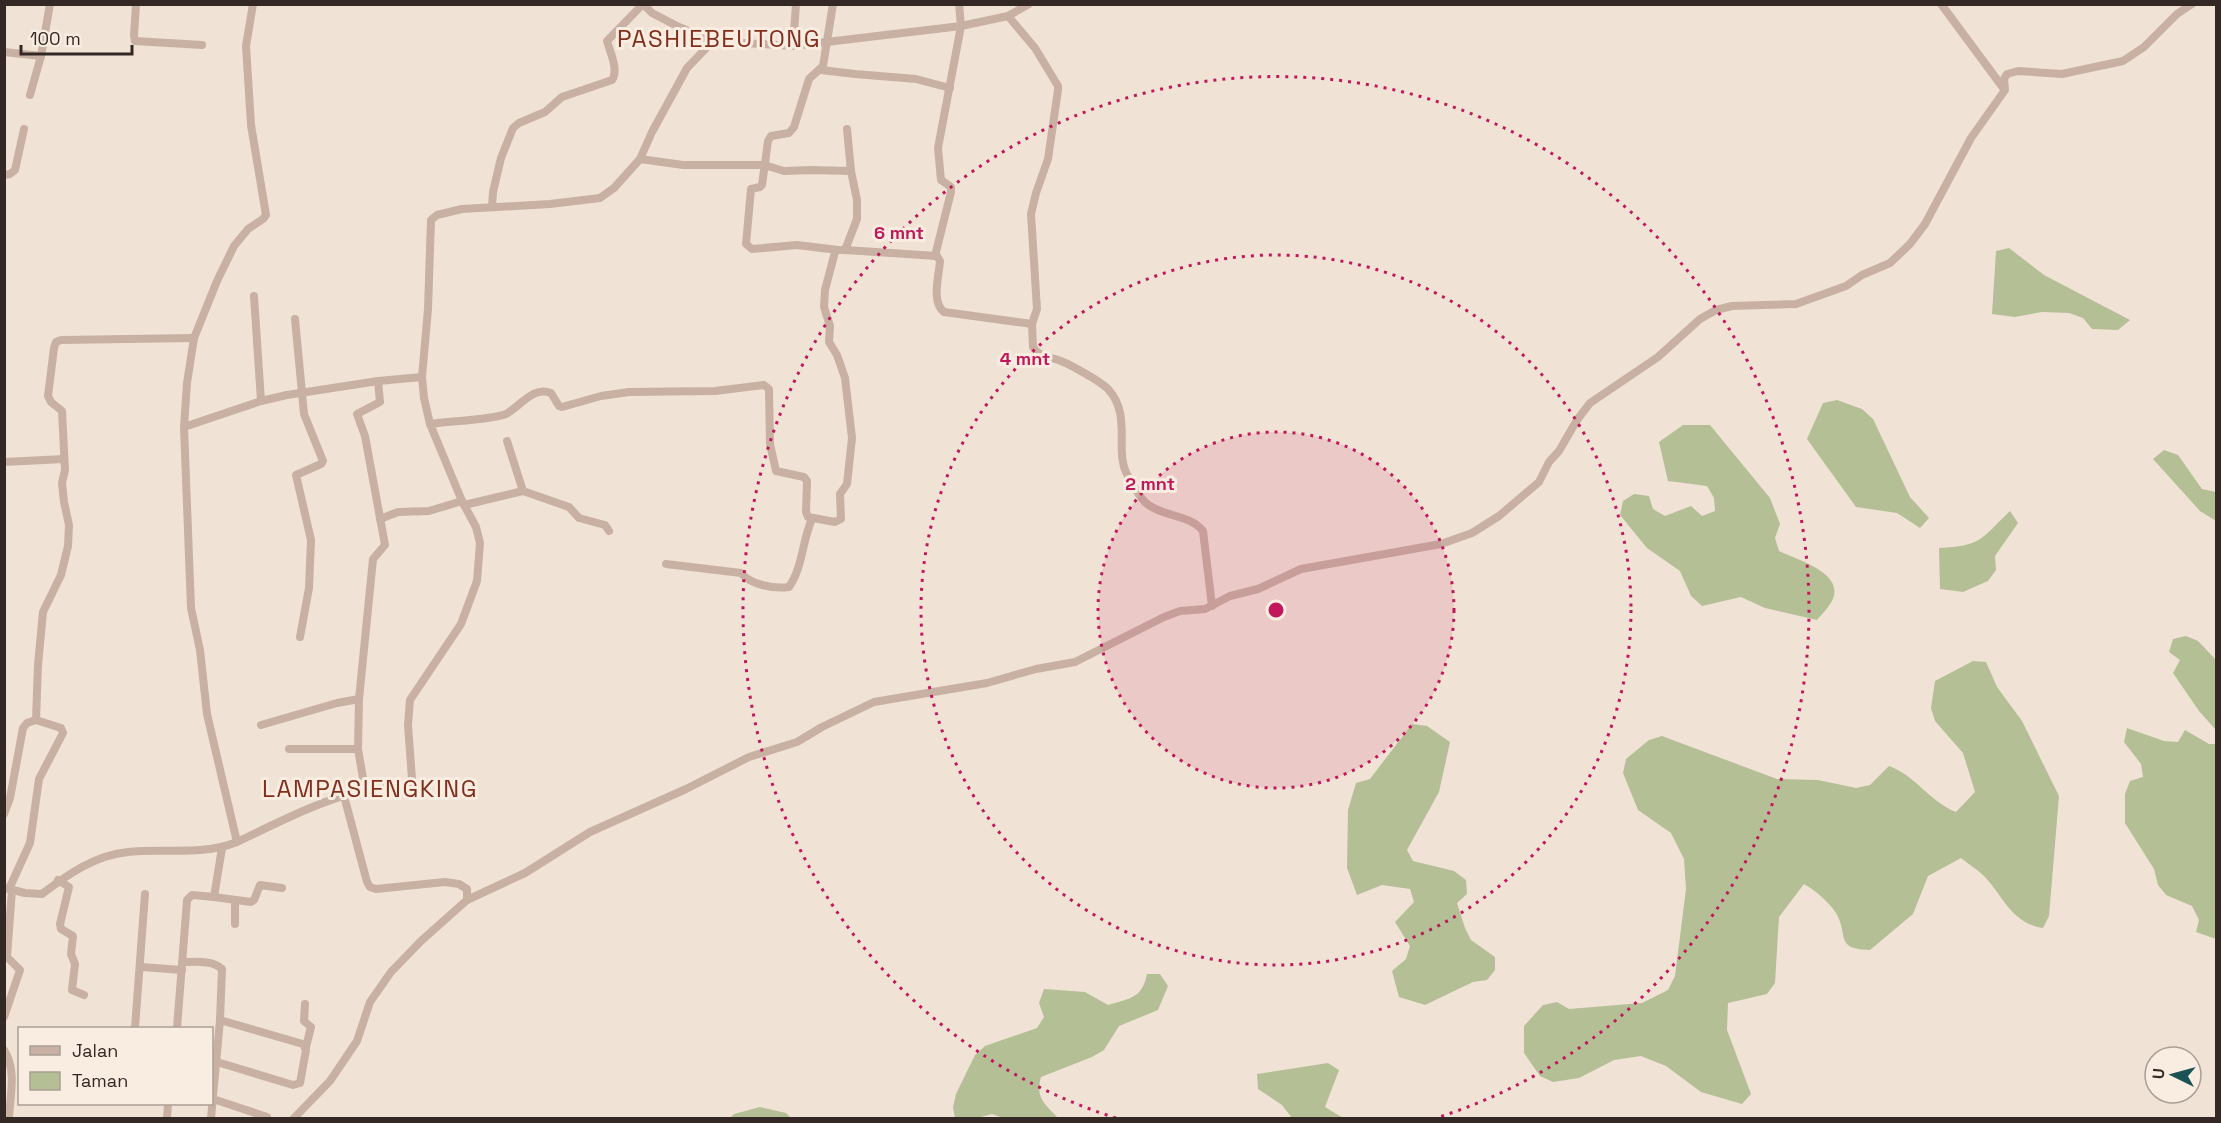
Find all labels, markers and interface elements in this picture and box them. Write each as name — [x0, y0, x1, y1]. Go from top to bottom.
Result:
scale bar — [21, 18, 132, 56]
district label: PASHIEBEUTONG — [617, 23, 821, 54]
text: 100 m — [30, 27, 81, 50]
text: 6 mnt — [874, 221, 924, 244]
text: 4 mnt — [1000, 347, 1050, 370]
text: 2 mnt — [1125, 472, 1175, 495]
centre of rings — [1266, 600, 1286, 620]
district label: LAMPASIENGKING — [262, 773, 478, 804]
legend — [18, 1027, 213, 1105]
text: Jalan — [72, 1039, 118, 1062]
north arrow — [2143, 1045, 2203, 1105]
text: U — [2148, 1067, 2169, 1080]
text: Taman — [72, 1069, 128, 1092]

